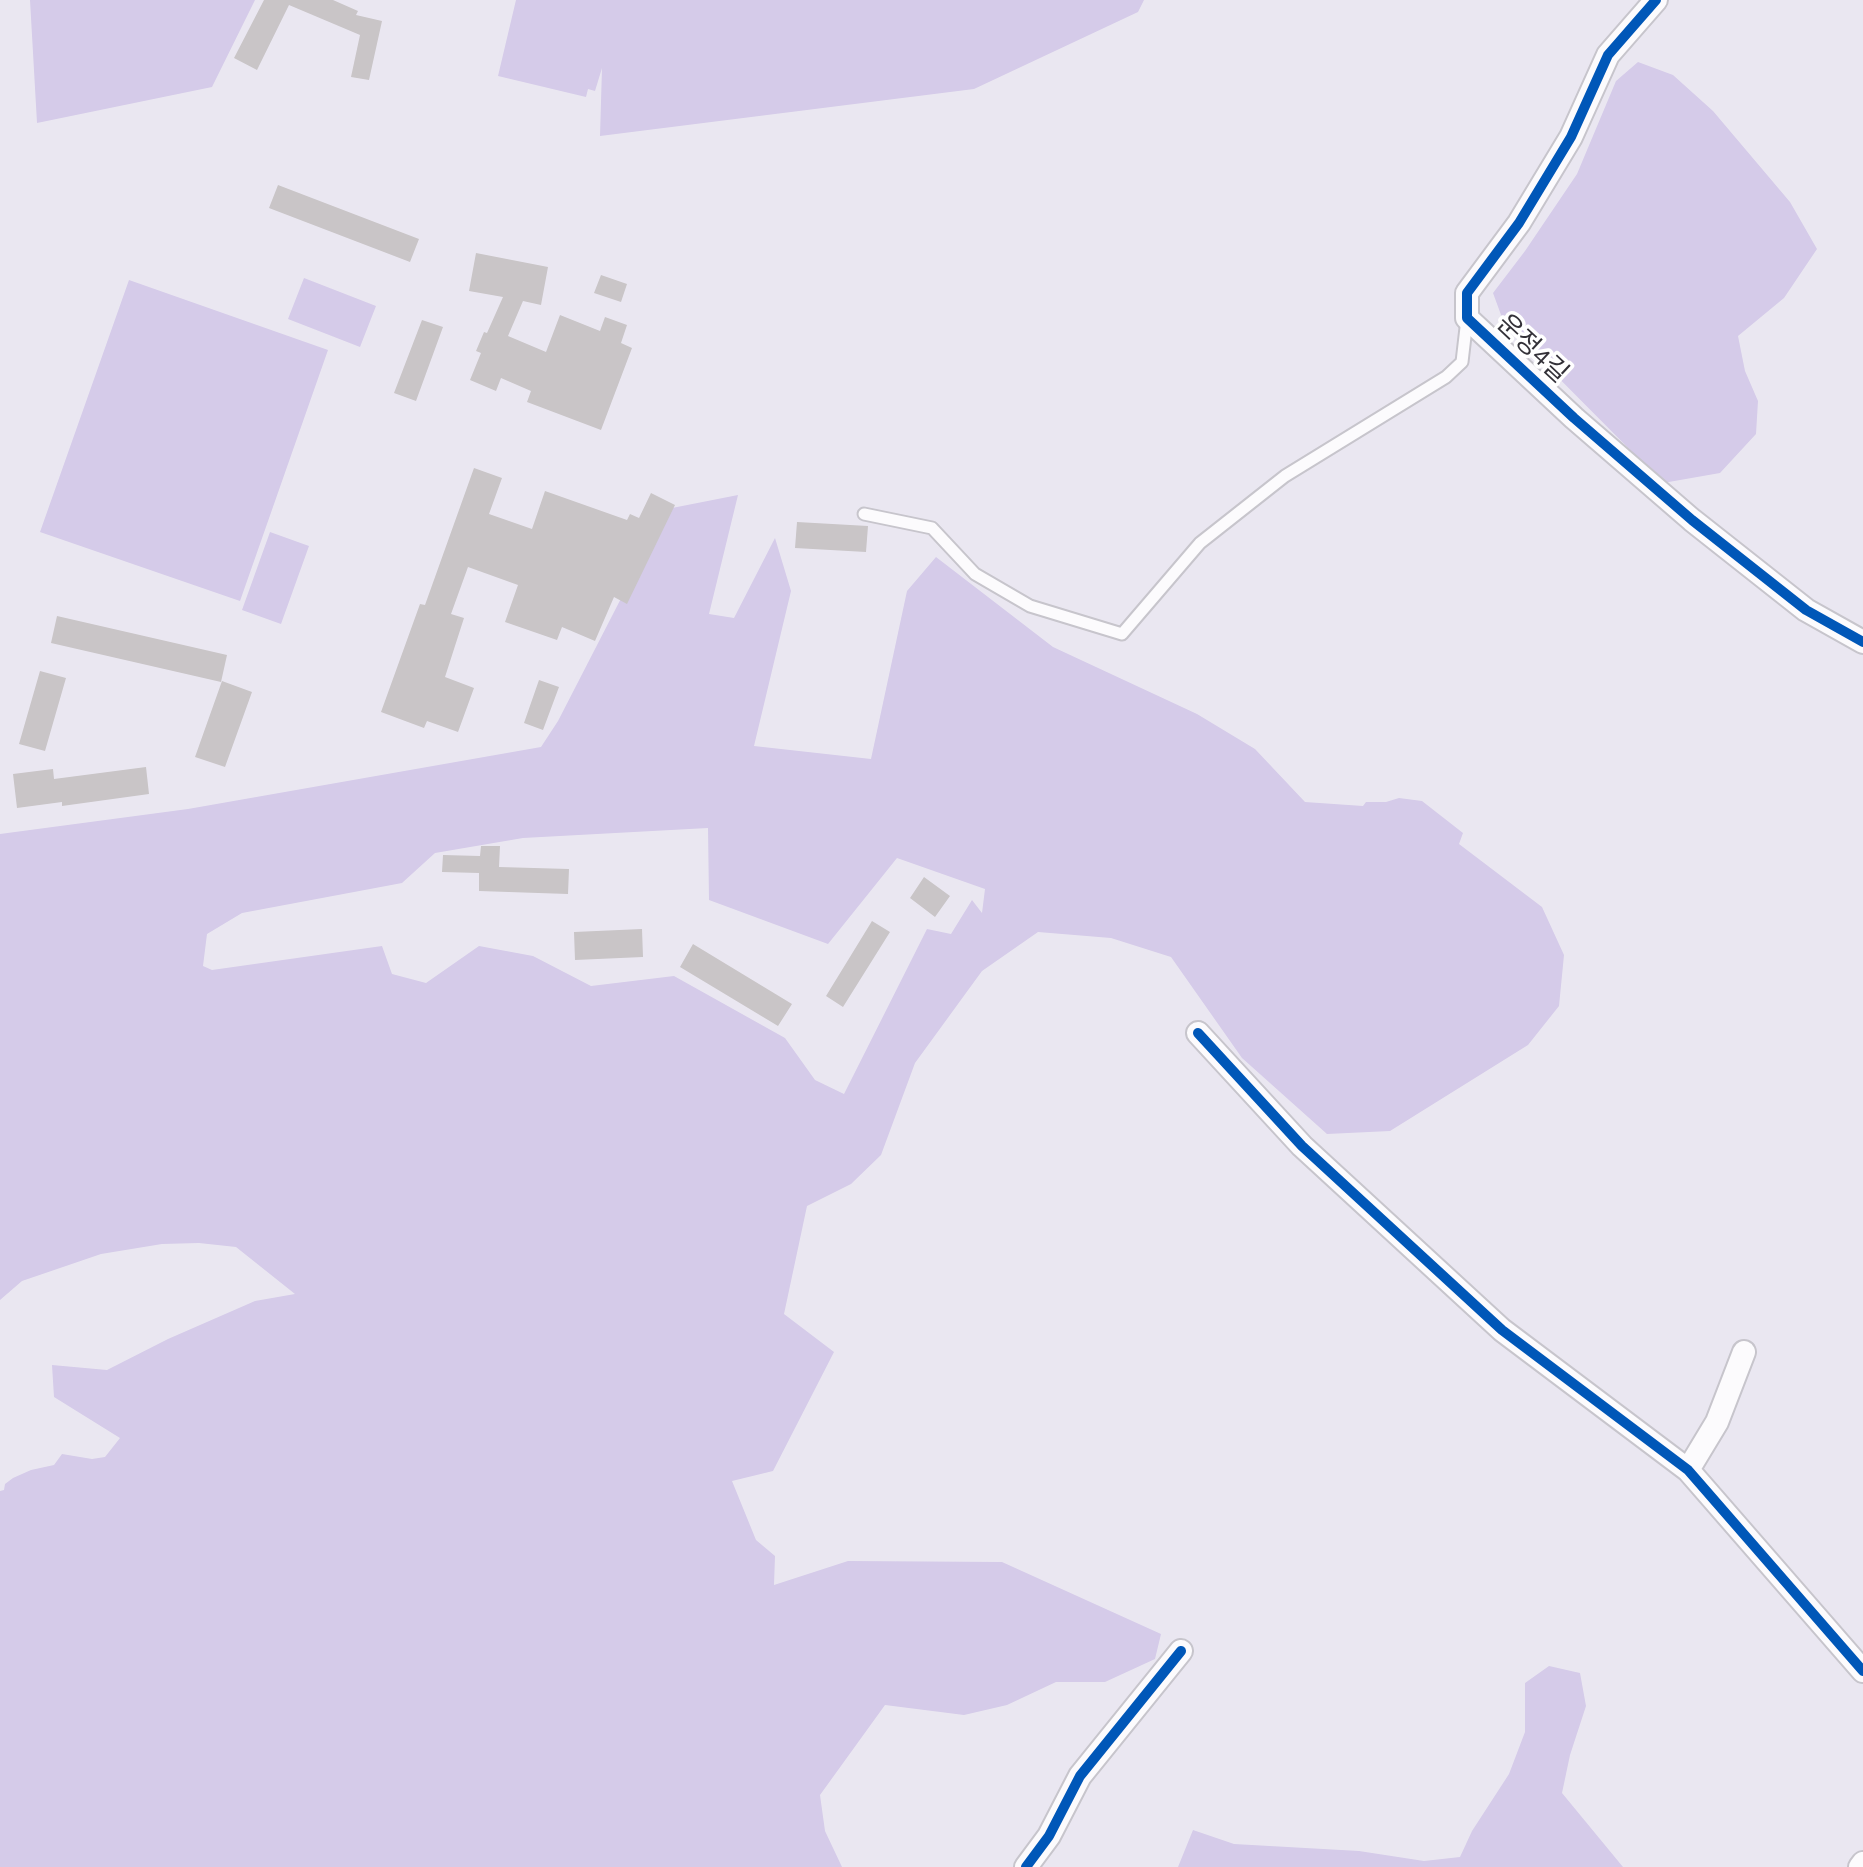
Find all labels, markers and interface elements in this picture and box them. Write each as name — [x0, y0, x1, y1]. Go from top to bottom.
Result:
street label: 운정4길 — [1490, 308, 1574, 390]

